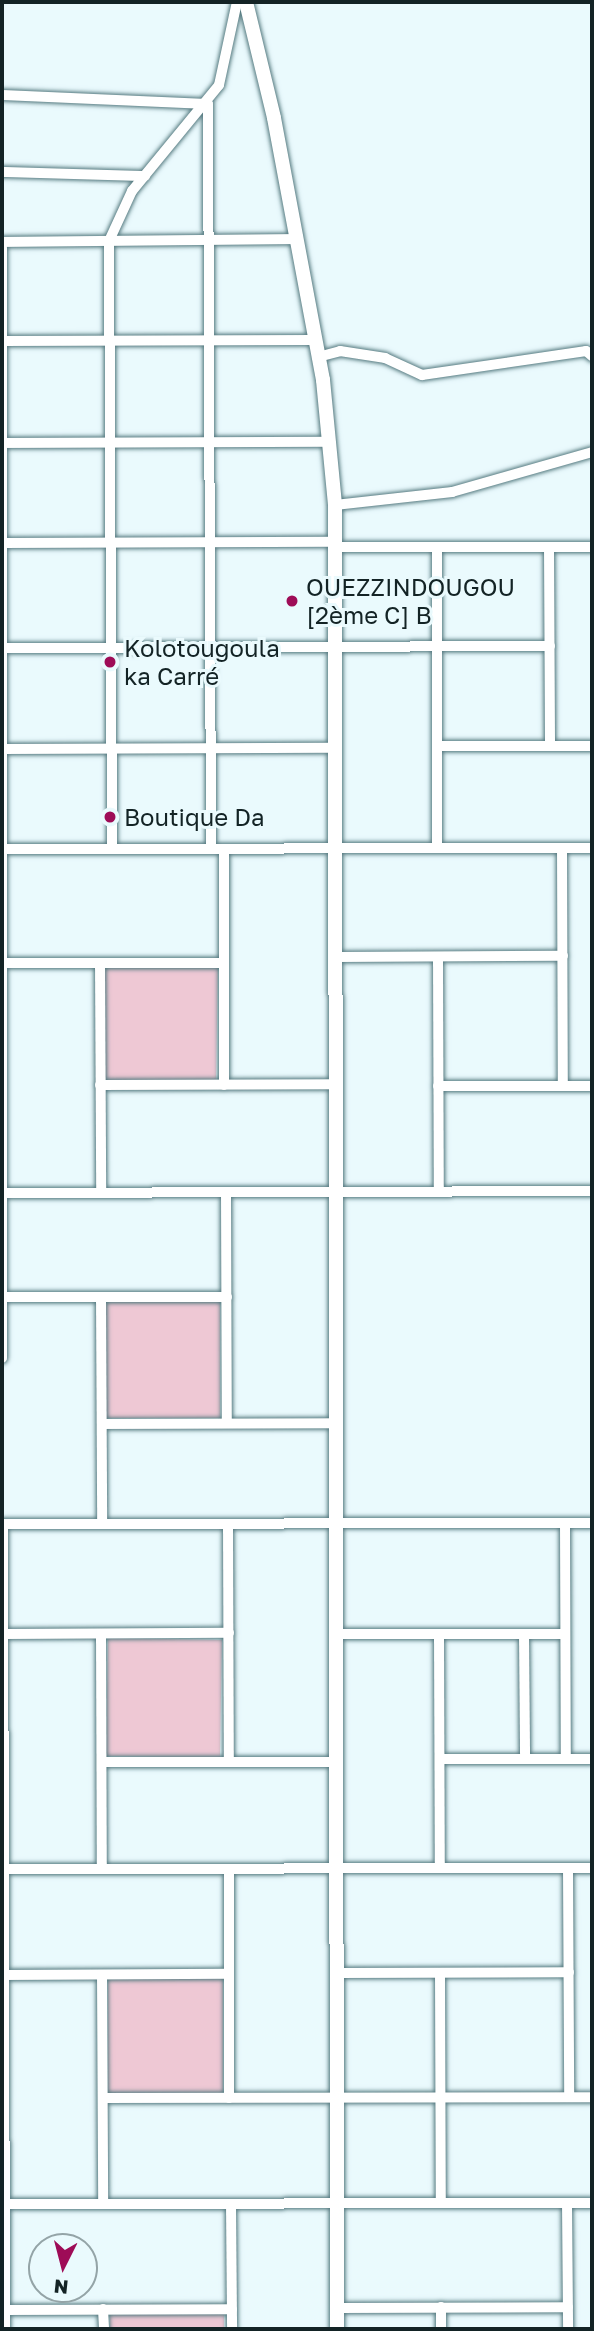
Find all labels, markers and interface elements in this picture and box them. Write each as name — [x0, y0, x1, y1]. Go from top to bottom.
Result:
place label: OUEZZINDOUGOU [2ème C] B — [306, 573, 515, 629]
marker: OUEZZINDOUGOU [2ème C] B — [284, 593, 300, 609]
place label: Kolotougoula ka Carré — [124, 634, 280, 690]
marker: Kolotougoula ka Carré — [102, 654, 118, 670]
place label: Boutique Da — [124, 803, 265, 831]
marker: Boutique Da — [102, 809, 118, 825]
north arrow — [28, 2233, 98, 2303]
text: N — [53, 2275, 69, 2300]

